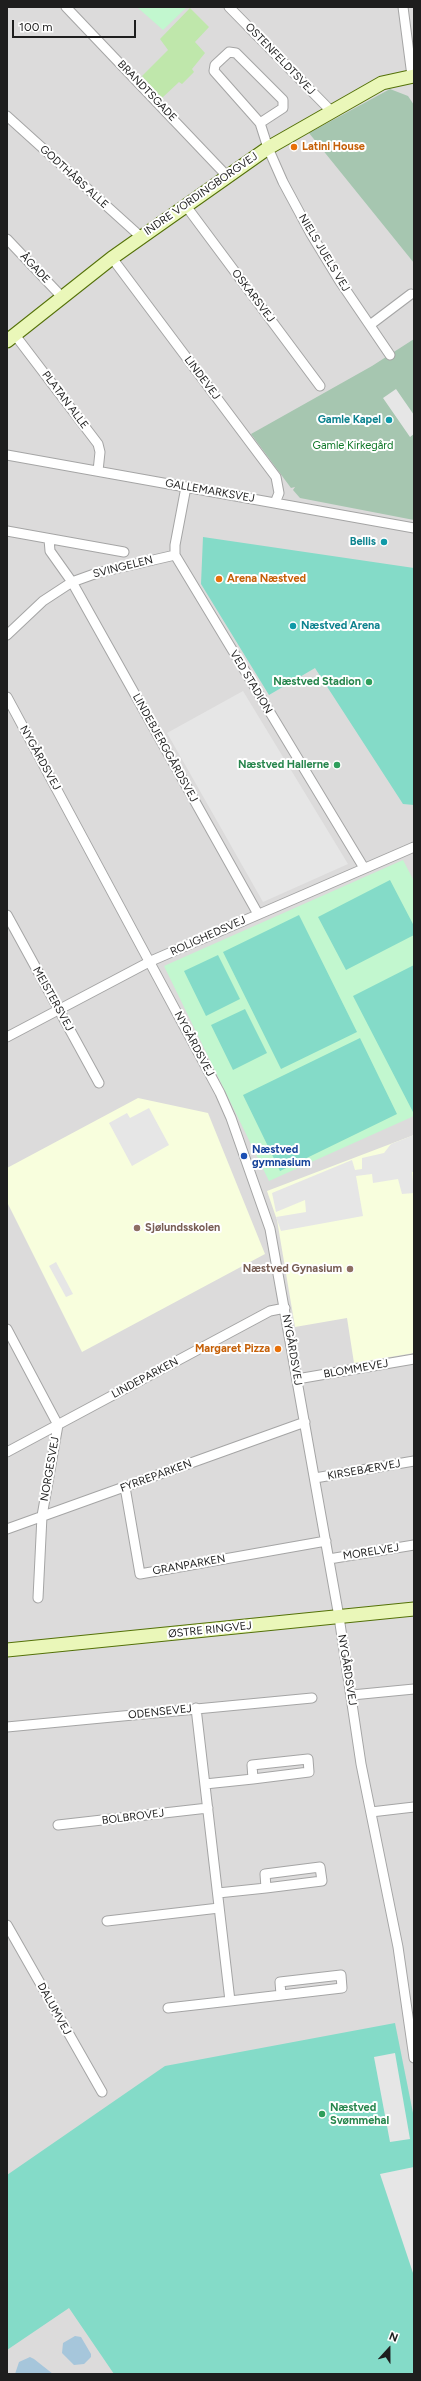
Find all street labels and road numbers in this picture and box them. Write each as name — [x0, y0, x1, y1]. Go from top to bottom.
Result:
street label: OSTENFELDTSVEJ — [242, 20, 318, 98]
street label: BRANDTSGADE — [115, 58, 179, 124]
street label: GODTHÅBS ALLE — [37, 143, 111, 211]
street label: INDRE VORDINGBORGVEJ — [142, 150, 260, 238]
street label: NIELS JUELS VEJ — [296, 212, 352, 294]
street label: ÅGADE — [17, 250, 53, 286]
street label: OSKARSVEJ — [229, 267, 277, 325]
street label: LINDEVEJ — [181, 354, 223, 402]
street label: PLATAN ALLE — [39, 369, 91, 431]
street label: GALLEMARKSVEJ — [164, 477, 256, 505]
street label: SVINGELEN — [92, 553, 154, 581]
street label: VED STADION — [227, 648, 275, 716]
street label: LINDEBJERGGÅRDSVEJ — [130, 691, 200, 805]
street label: NYGÅRDSVEJ — [17, 723, 63, 793]
street label: ROLIGHEDSVEJ — [168, 913, 248, 959]
street label: MEISTERSVEJ — [30, 964, 76, 1034]
street label: NYGÅRDSVEJ — [171, 1009, 217, 1079]
street label: NYGÅRDSVEJ — [279, 1313, 305, 1387]
street label: LINDEPARKEN — [109, 1355, 181, 1401]
street label: BLOMMEVEJ — [323, 1357, 389, 1381]
street label: NORGESVEJ — [38, 1436, 62, 1502]
street label: FYRREPARKEN — [118, 1457, 194, 1495]
street label: KIRSEBÆRVEJ — [326, 1457, 402, 1483]
street label: MORELVEJ — [342, 1541, 400, 1563]
street label: GRANPARKEN — [152, 1552, 226, 1578]
street label: ØSTRE RINGVEJ — [167, 1619, 253, 1641]
street label: NYGÅRDSVEJ — [335, 1633, 359, 1707]
street label: ODENSEVEJ — [127, 1702, 193, 1722]
street label: BOLBROVEJ — [101, 1807, 165, 1827]
street label: DALUMVEJ — [34, 1981, 74, 2037]

